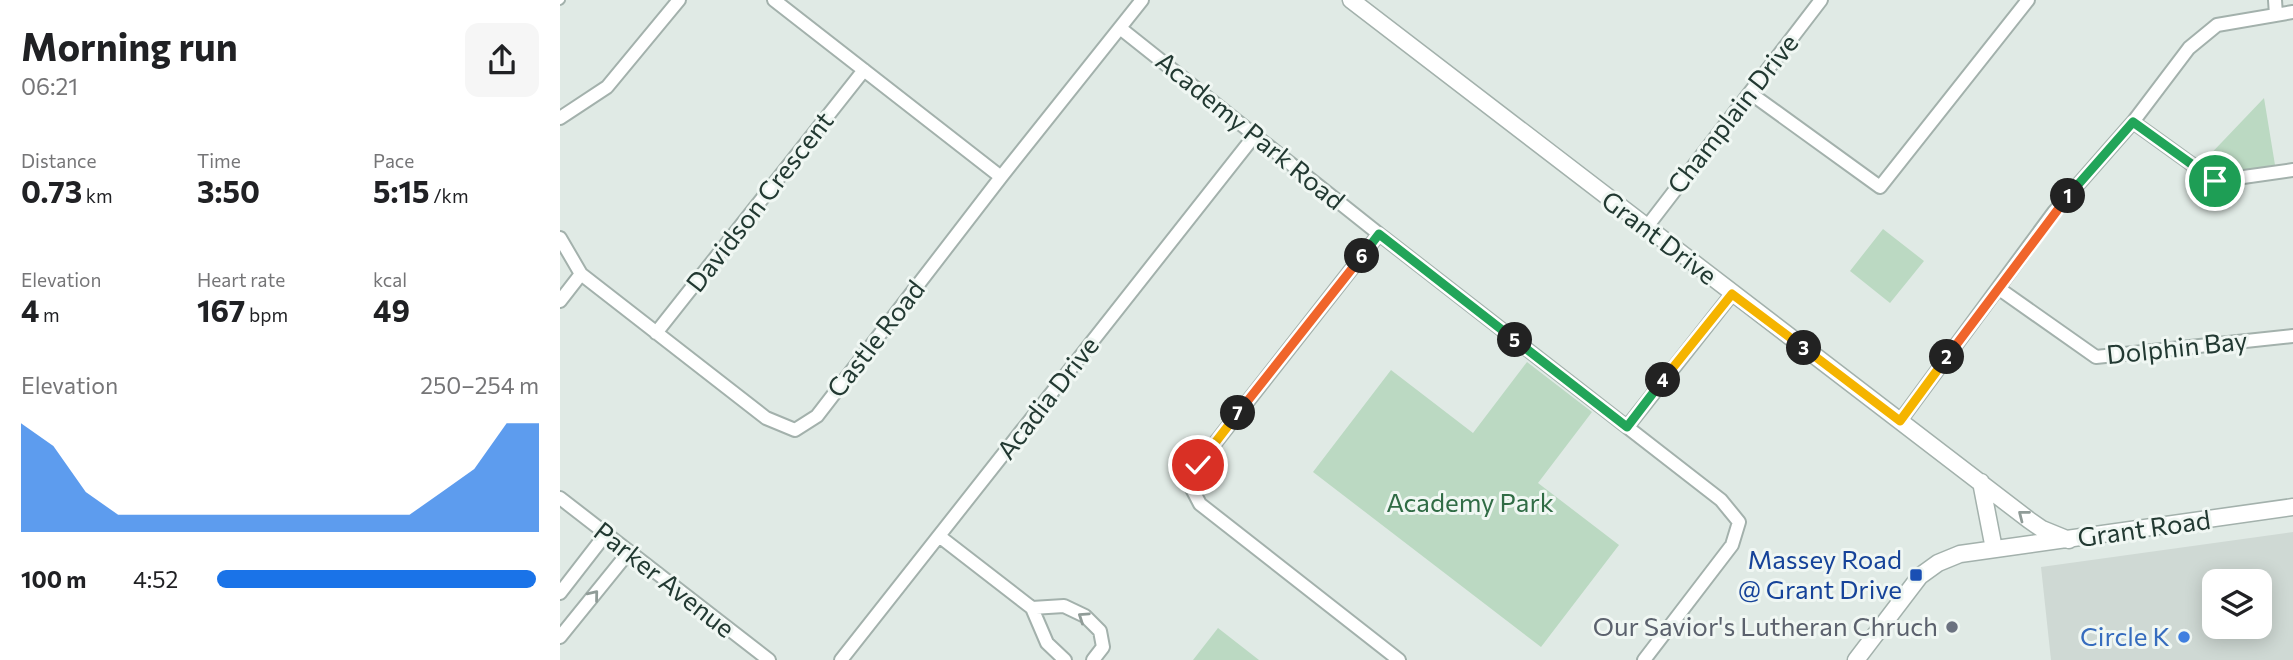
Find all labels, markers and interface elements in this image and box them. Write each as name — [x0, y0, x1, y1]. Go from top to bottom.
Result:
text: Morning run — [21, 22, 238, 69]
button: share — [465, 23, 539, 97]
street label: Champlain Drive — [1660, 27, 1804, 199]
street label: Academy Park Road — [1150, 44, 1351, 215]
text: 06:21 — [21, 72, 78, 100]
street label: Davidson Crescent — [679, 105, 839, 297]
text: Distance — [21, 149, 97, 172]
text: Time — [197, 149, 241, 172]
text: Pace — [373, 149, 414, 172]
pin — [2185, 151, 2245, 211]
icon: arrive — [2196, 162, 2234, 200]
text: 0.73 — [21, 172, 82, 209]
text: 3:50 — [197, 172, 260, 209]
text: 5:15 — [373, 172, 430, 209]
pin: 1 — [2050, 178, 2086, 214]
street label: Grant Drive — [1596, 183, 1724, 290]
text: km — [82, 184, 113, 207]
text: /km — [430, 184, 468, 207]
text: 1 — [2063, 184, 2072, 207]
pin: 6 — [1344, 238, 1380, 274]
text: 6 — [1356, 244, 1367, 267]
text: Elevation — [21, 268, 101, 291]
text: Heart rate — [197, 268, 285, 291]
text: kcal — [373, 268, 407, 291]
street label: Castle Road — [820, 273, 930, 403]
text: 4 — [21, 291, 39, 328]
text: 167 — [197, 291, 245, 328]
text: 49 — [373, 291, 410, 328]
text: m — [39, 303, 60, 326]
text: bpm — [245, 303, 288, 326]
pin: 5 — [1497, 322, 1532, 358]
street label: Dolphin Bay — [2105, 324, 2249, 369]
text: 5 — [1509, 328, 1520, 351]
street label: Acadia Drive — [989, 330, 1104, 464]
pin: 3 — [1786, 330, 1822, 366]
text: 3 — [1798, 336, 1809, 359]
pin: 2 — [1930, 340, 1964, 374]
text: 2 — [1941, 345, 1952, 368]
pin: 4 — [1646, 362, 1680, 398]
text: 4 — [1657, 368, 1668, 391]
text: Elevation — [21, 371, 118, 399]
text: 250–254 m — [420, 371, 539, 399]
pin: 7 — [1220, 396, 1256, 430]
text: 7 — [1232, 401, 1243, 424]
pin — [1168, 435, 1228, 495]
icon: check — [1179, 446, 1217, 484]
park label: Academy Park — [1386, 486, 1554, 517]
street label: Grant Road — [2075, 503, 2212, 552]
one-way arrow — [2018, 510, 2030, 523]
street label: Parker Avenue — [589, 514, 741, 643]
place label: Massey Road @ Grant Drive — [1738, 543, 1902, 604]
text: 100 m — [21, 565, 86, 593]
text: 4:52 — [133, 565, 178, 593]
marker: Massey Road @ Grant Drive — [1908, 567, 1924, 583]
map controls — [2202, 569, 2272, 639]
button: layers — [2202, 569, 2272, 639]
one-way arrow — [586, 590, 598, 603]
place label: Our Savior's Lutheran Chruch — [1593, 610, 1938, 641]
one-way arrow — [1078, 613, 1091, 626]
marker: Our Savior's Lutheran Chruch — [1944, 619, 1960, 635]
place label: Circle K — [2080, 620, 2170, 651]
marker: Circle K — [2176, 629, 2192, 645]

